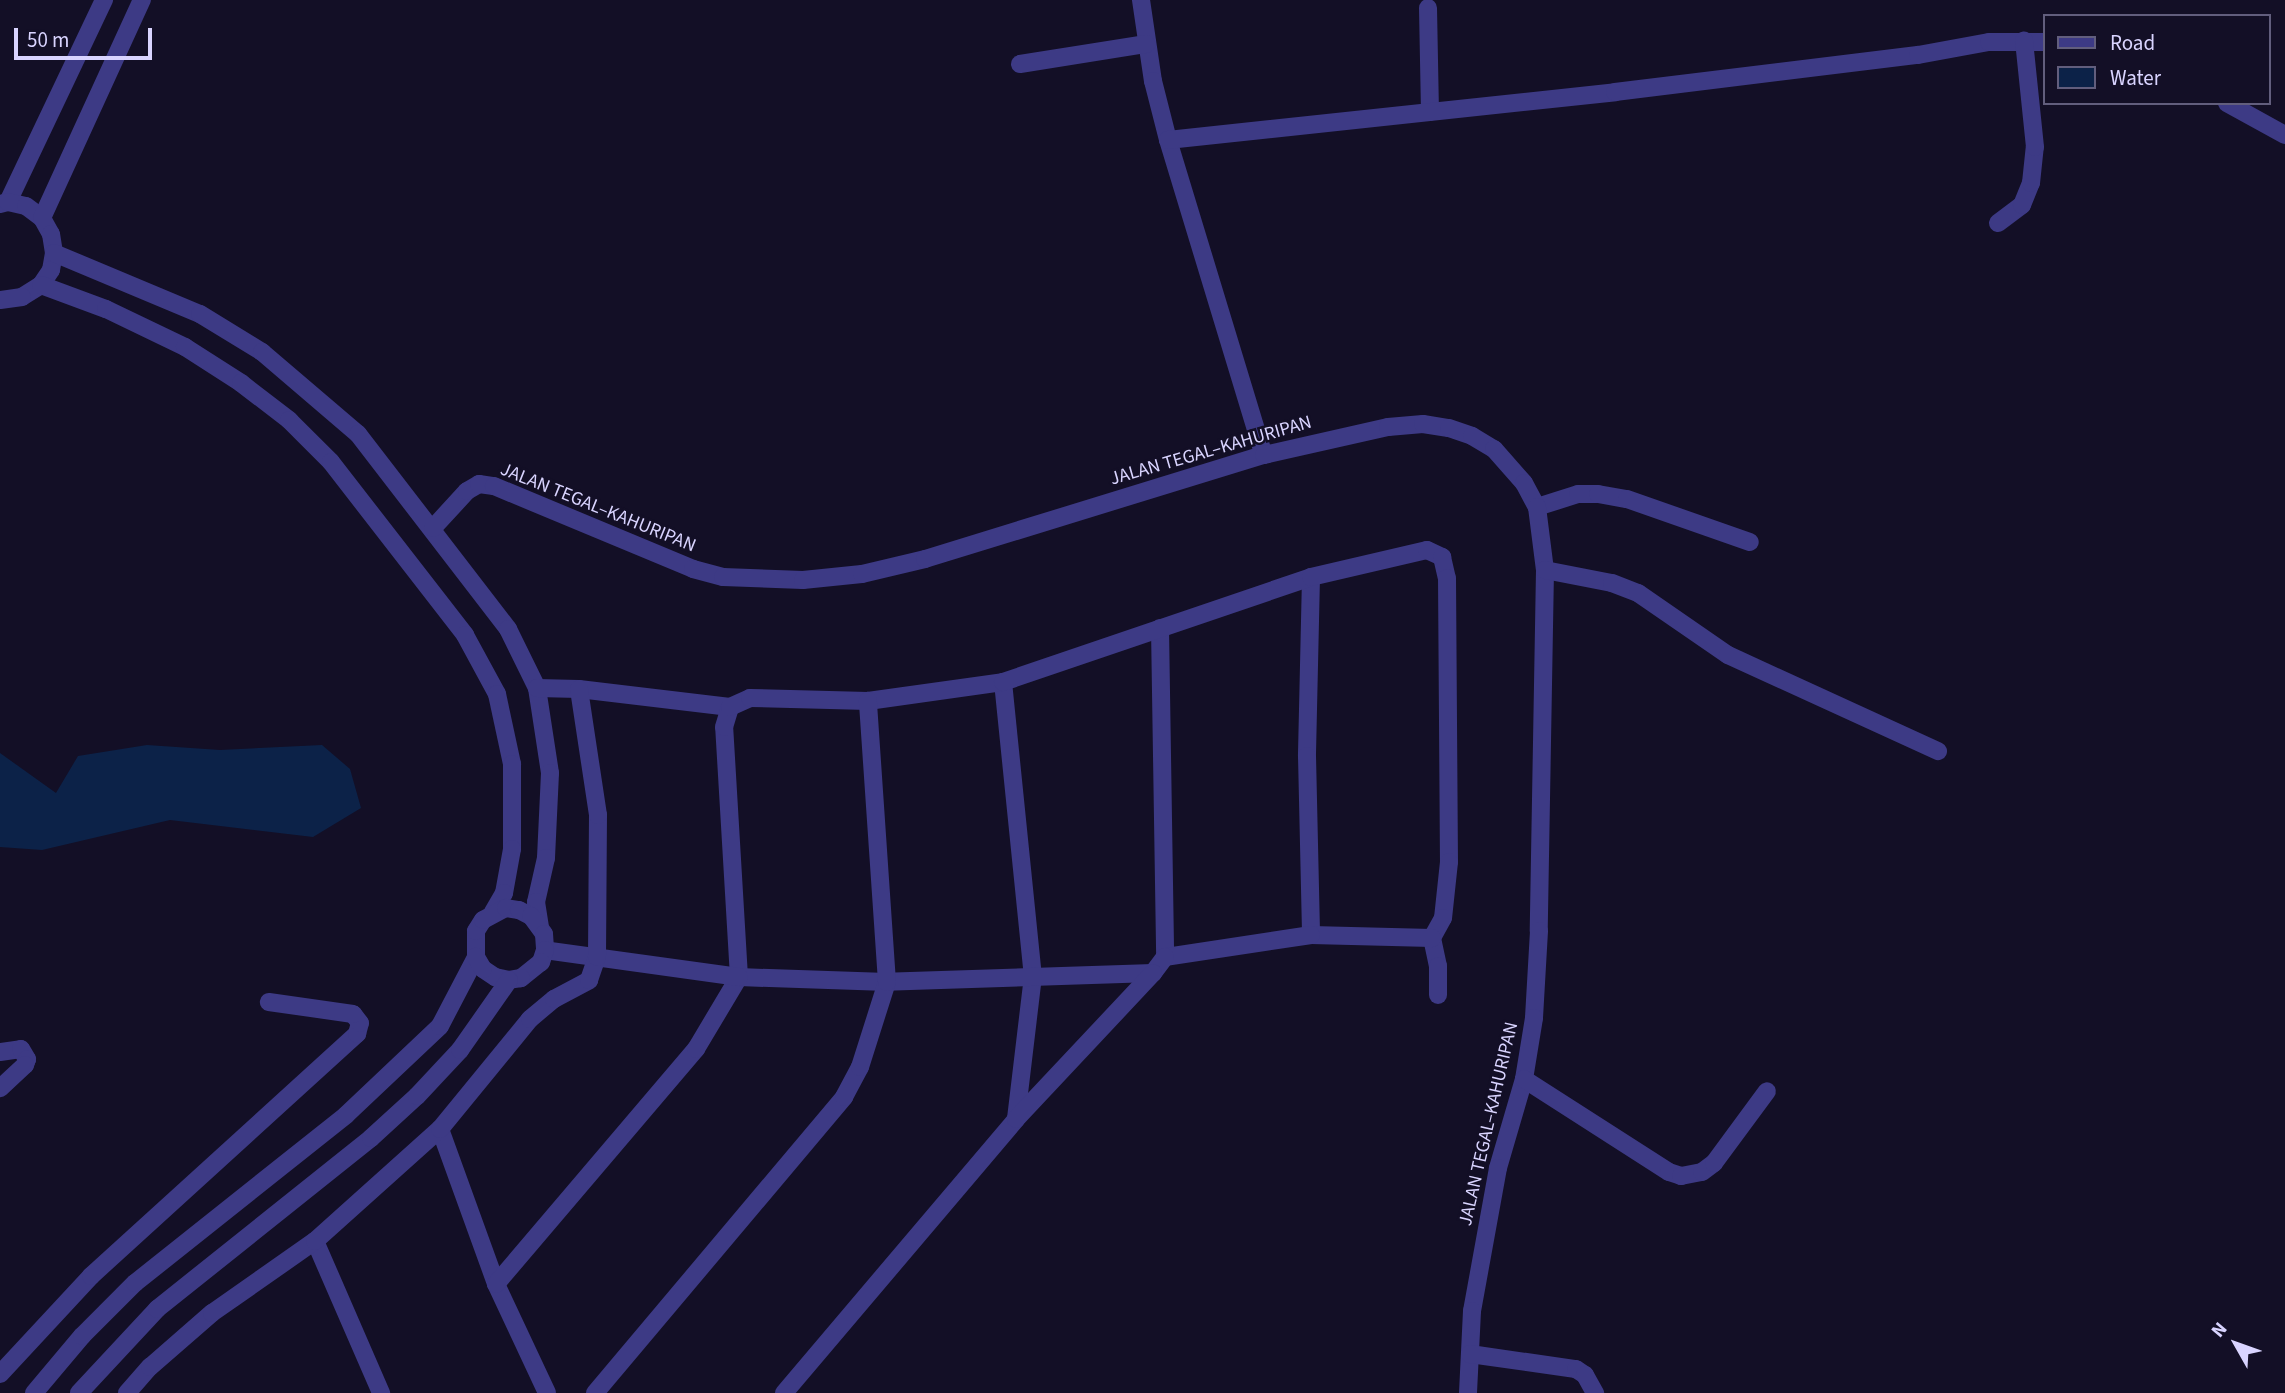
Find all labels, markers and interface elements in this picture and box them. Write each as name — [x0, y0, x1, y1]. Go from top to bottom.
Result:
scale bar — [18, 14, 156, 58]
legend — [2044, 14, 2271, 105]
text: 50 m — [27, 25, 69, 55]
text: Road — [2110, 28, 2155, 58]
text: Water — [2110, 63, 2161, 93]
street label: JALAN TEGAL–KAHURIPAN — [1108, 411, 1314, 491]
street label: JALAN TEGAL–KAHURIPAN — [497, 458, 699, 558]
street label: JALAN TEGAL–KAHURIPAN — [1454, 1020, 1524, 1228]
north arrow — [2201, 1309, 2271, 1379]
text: N — [2205, 1317, 2234, 1344]

